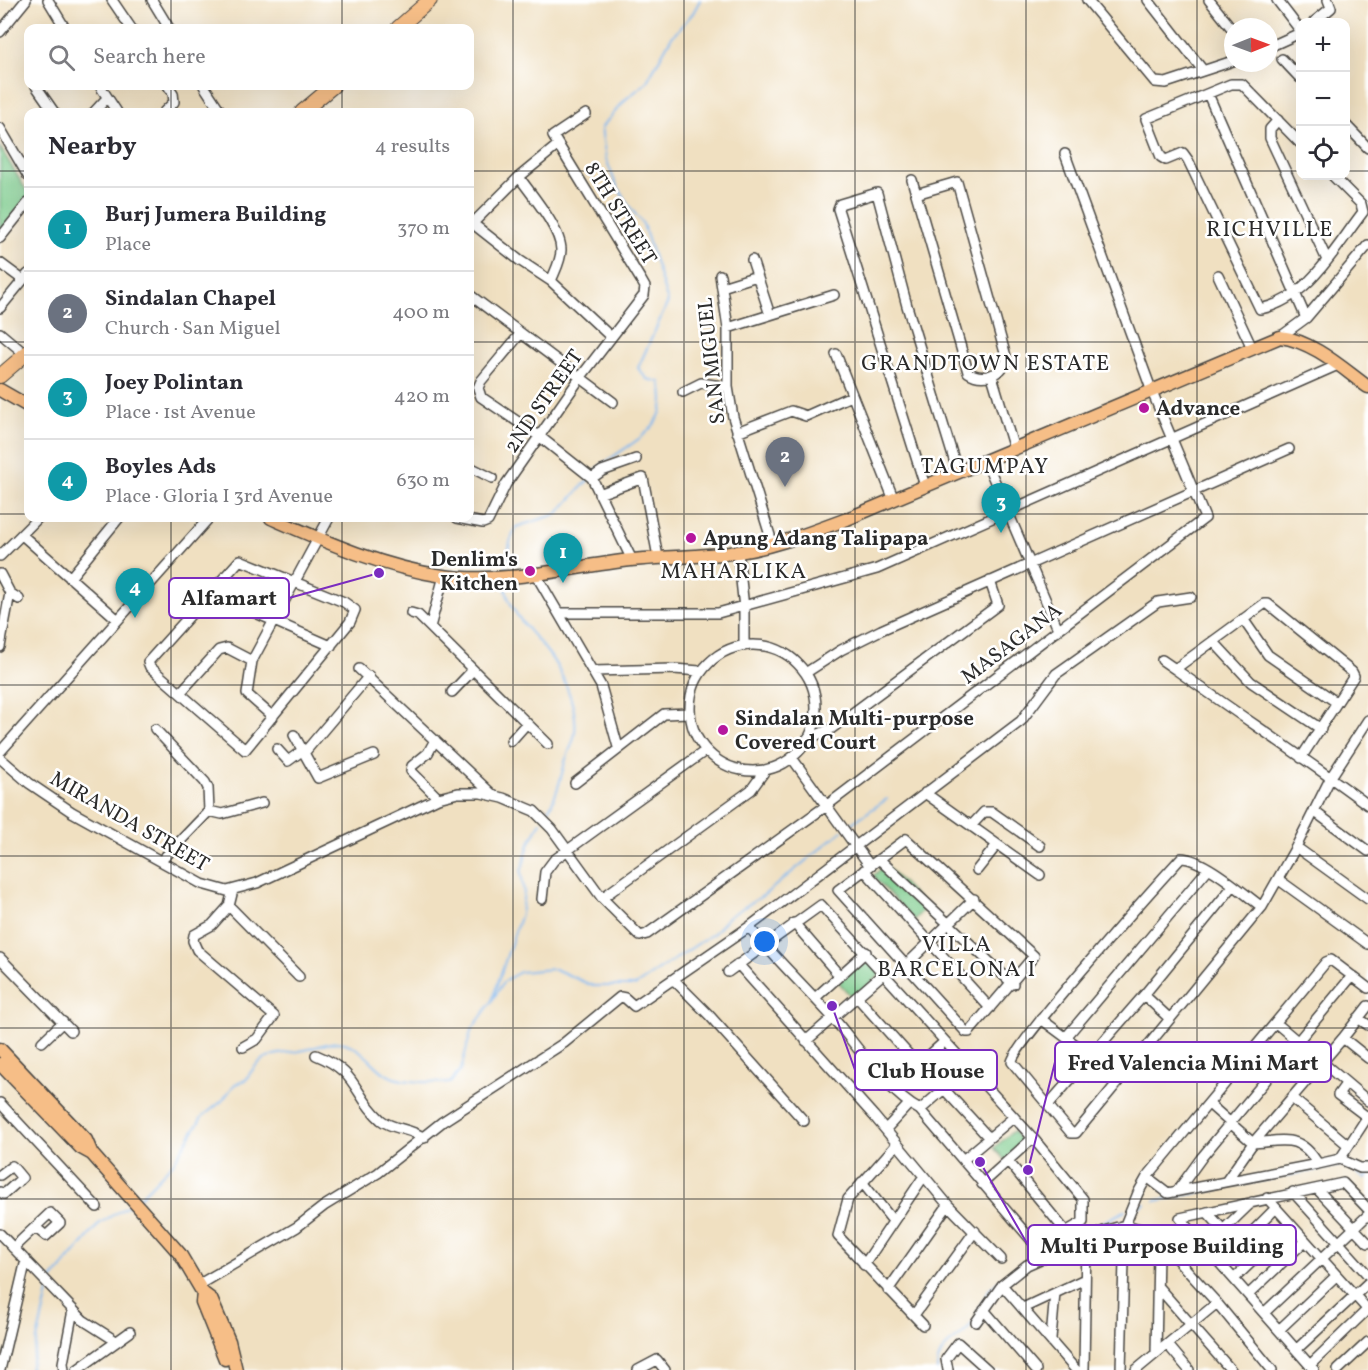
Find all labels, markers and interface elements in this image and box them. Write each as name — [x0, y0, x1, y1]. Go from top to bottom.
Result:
north arrow — [1224, 18, 1278, 72]
map controls — [1296, 18, 1350, 180]
button: + — [1296, 18, 1350, 72]
search box — [24, 24, 474, 90]
icon: search — [45, 41, 78, 74]
text: Search here — [93, 42, 206, 73]
button: − — [1296, 72, 1350, 126]
button: locate — [1296, 126, 1350, 180]
text: Nearby — [48, 129, 137, 165]
text: 4 results — [375, 133, 450, 161]
street label: 8TH STREET — [577, 157, 663, 271]
text: Burj Jumera Building — [105, 200, 326, 231]
text: 1 — [63, 215, 72, 243]
text: 370 m — [397, 215, 450, 243]
district label: RICHVILLE — [1206, 215, 1334, 246]
text: Place — [105, 231, 151, 259]
text: Sindalan Chapel — [105, 284, 276, 315]
street label: SAN MIGUEL — [691, 296, 734, 426]
text: 2 — [62, 299, 73, 327]
text: 400 m — [392, 299, 450, 327]
text: Church · San Miguel — [105, 315, 280, 343]
street label: 2ND STREET — [498, 344, 591, 459]
district label: GRANDTOWN ESTATE — [861, 349, 1111, 380]
text: Joey Polintan — [105, 368, 243, 399]
text: 3 — [62, 383, 73, 411]
text: 420 m — [394, 383, 450, 411]
place label: Advance — [1156, 395, 1240, 424]
text: Place · 1st Avenue — [105, 399, 256, 427]
marker: Advance — [1137, 401, 1151, 415]
pin: 2 — [766, 438, 804, 487]
text: Boyles Ads — [105, 452, 216, 483]
district label: TAGUMPAY — [920, 452, 1050, 483]
text: 4 — [61, 467, 74, 495]
text: 630 m — [397, 467, 450, 495]
text: Place · Gloria I 3rd Avenue — [105, 483, 333, 511]
pin: 3 — [982, 484, 1020, 533]
place label: Apung Adang Talipapa — [703, 525, 928, 554]
marker: Apung Adang Talipapa — [684, 531, 698, 545]
pin: 1 — [544, 534, 582, 583]
place label: Denlim's Kitchen — [431, 546, 518, 599]
district label: MAHARLIKA — [660, 557, 808, 588]
marker: Denlim's Kitchen — [523, 564, 537, 578]
pin: 4 — [116, 568, 154, 618]
callout: Alfamart — [169, 578, 289, 618]
text: Alfamart — [181, 584, 277, 615]
street label: MASAGANA — [955, 596, 1069, 692]
place label: Sindalan Multi-purpose Covered Court — [735, 705, 974, 758]
marker: Sindalan Multi-purpose Covered Court — [716, 723, 730, 737]
street label: MIRANDA STREET — [44, 765, 214, 880]
your location — [750, 927, 779, 956]
district label: VILLA BARCELONA I — [877, 930, 1037, 986]
callout: Fred Valencia Mini Mart — [1055, 1042, 1331, 1082]
text: Fred Valencia Mini Mart — [1067, 1049, 1319, 1080]
callout: Club House — [855, 1050, 997, 1090]
text: Club House — [867, 1057, 985, 1088]
callout: Multi Purpose Building — [1028, 1225, 1296, 1265]
text: Multi Purpose Building — [1040, 1232, 1284, 1263]

